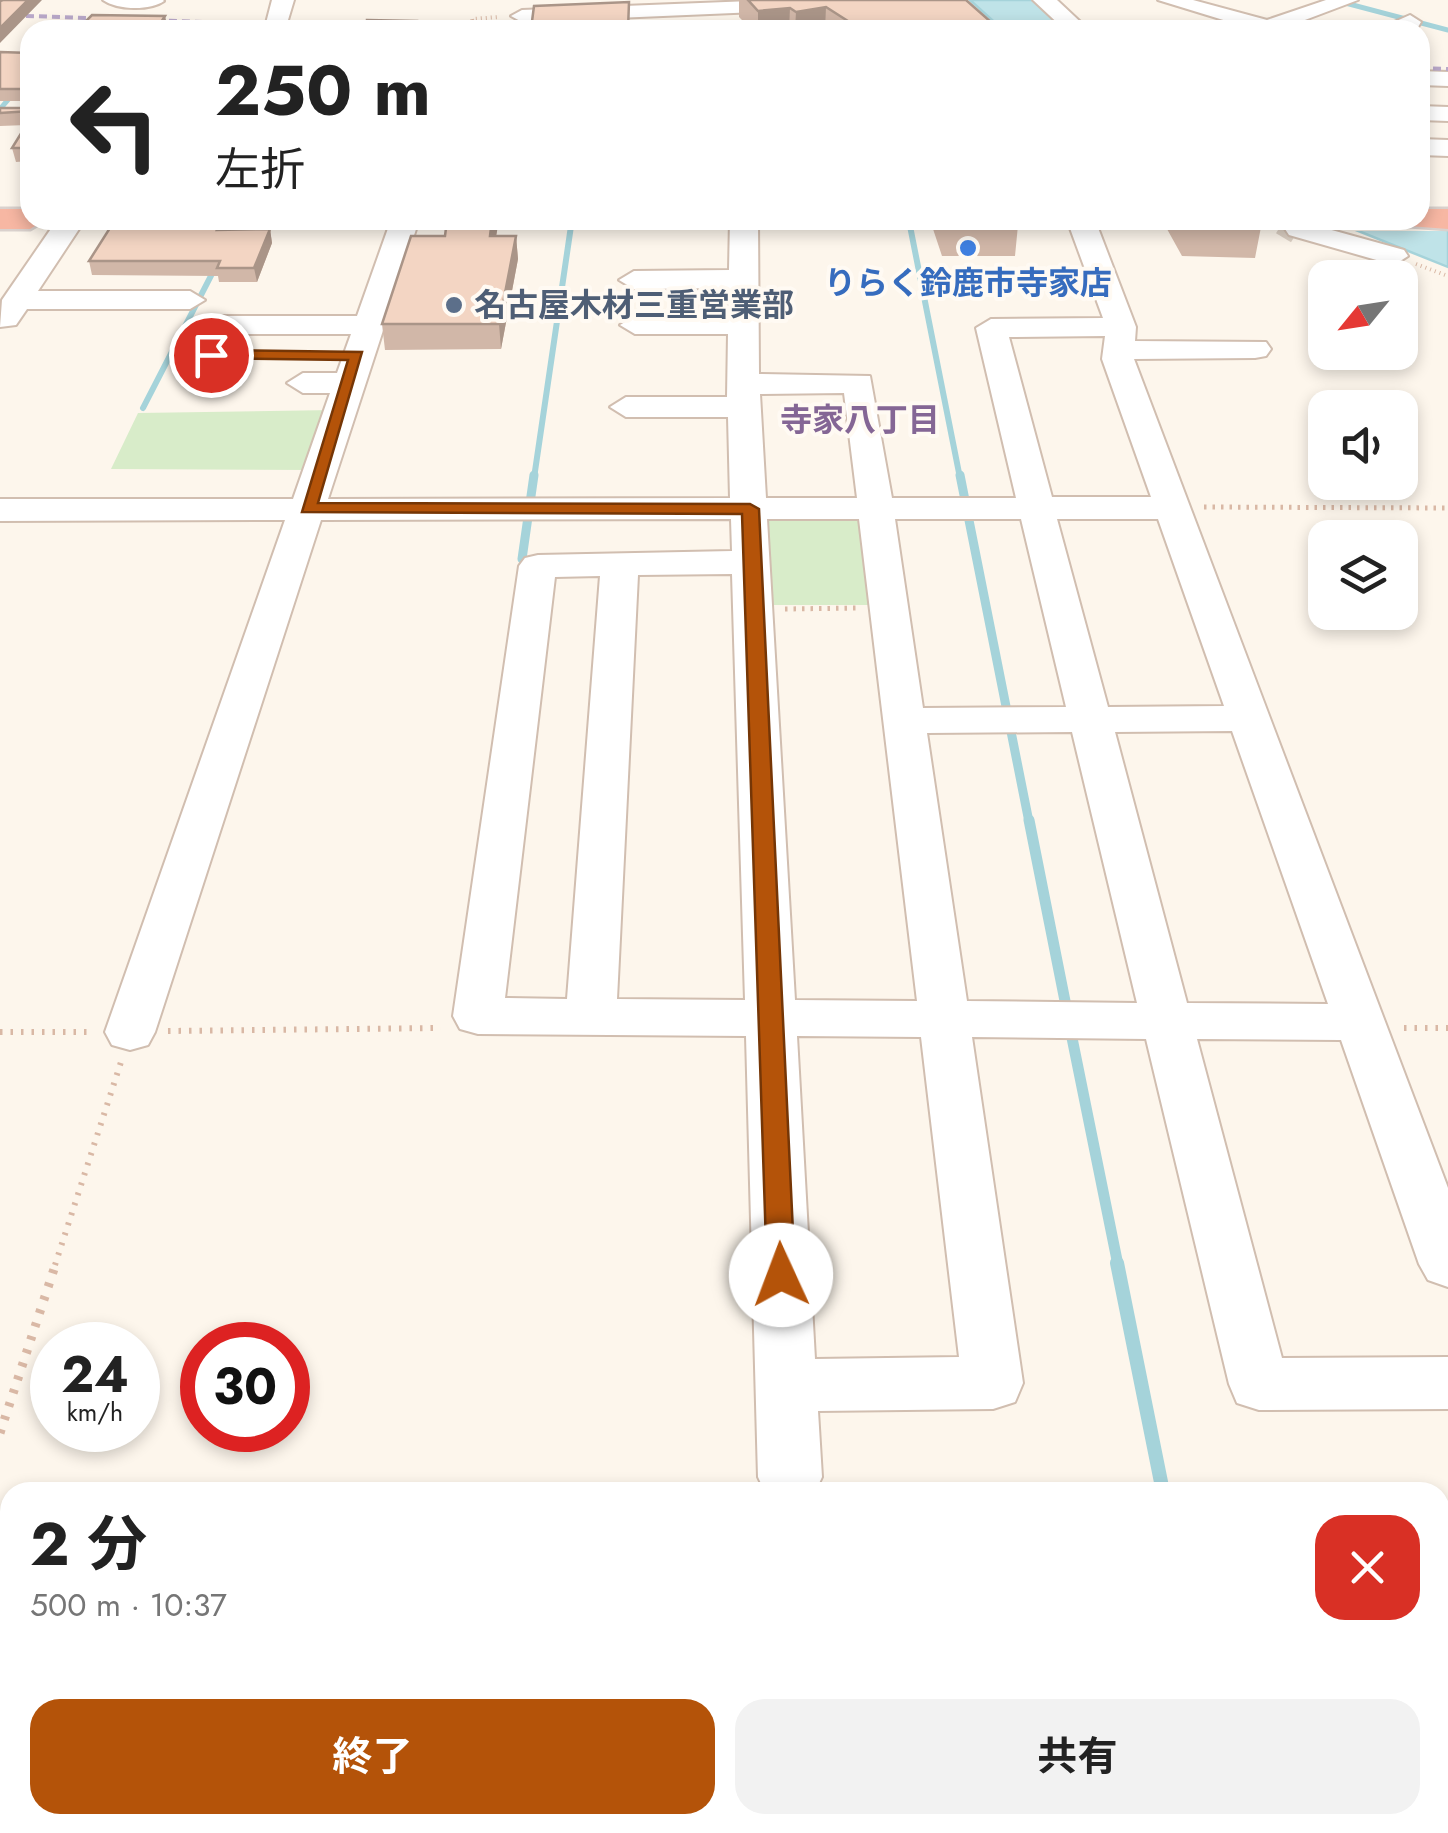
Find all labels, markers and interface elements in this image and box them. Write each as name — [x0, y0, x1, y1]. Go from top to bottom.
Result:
text: 250 m — [215, 40, 431, 141]
icon: left — [50, 60, 180, 190]
text: 左折 — [215, 137, 305, 202]
marker: りらく鈴鹿市寺家店 — [957, 237, 979, 259]
place label: りらく鈴鹿市寺家店 — [824, 260, 1112, 306]
north arrow — [1308, 260, 1418, 370]
map controls — [1308, 260, 1418, 630]
place label: 名古屋木材三重営業部 — [474, 282, 794, 328]
marker: 名古屋木材三重営業部 — [443, 294, 465, 316]
pin — [169, 313, 254, 398]
icon: arrive — [184, 328, 239, 383]
button: sound — [1308, 390, 1418, 500]
district label: 寺家八丁目 — [780, 397, 940, 443]
button: layers — [1308, 520, 1418, 630]
position arrow — [729, 1223, 833, 1327]
speed limit sign: 30 — [180, 1322, 310, 1452]
text: 24 — [61, 1338, 129, 1411]
text: km/h — [67, 1394, 123, 1430]
text: 2 分 — [30, 1501, 147, 1588]
button: close — [1315, 1515, 1420, 1620]
text: 500 m · 10:37 — [30, 1582, 227, 1628]
button: 終了 — [30, 1699, 715, 1814]
button: 共有 — [735, 1699, 1420, 1814]

